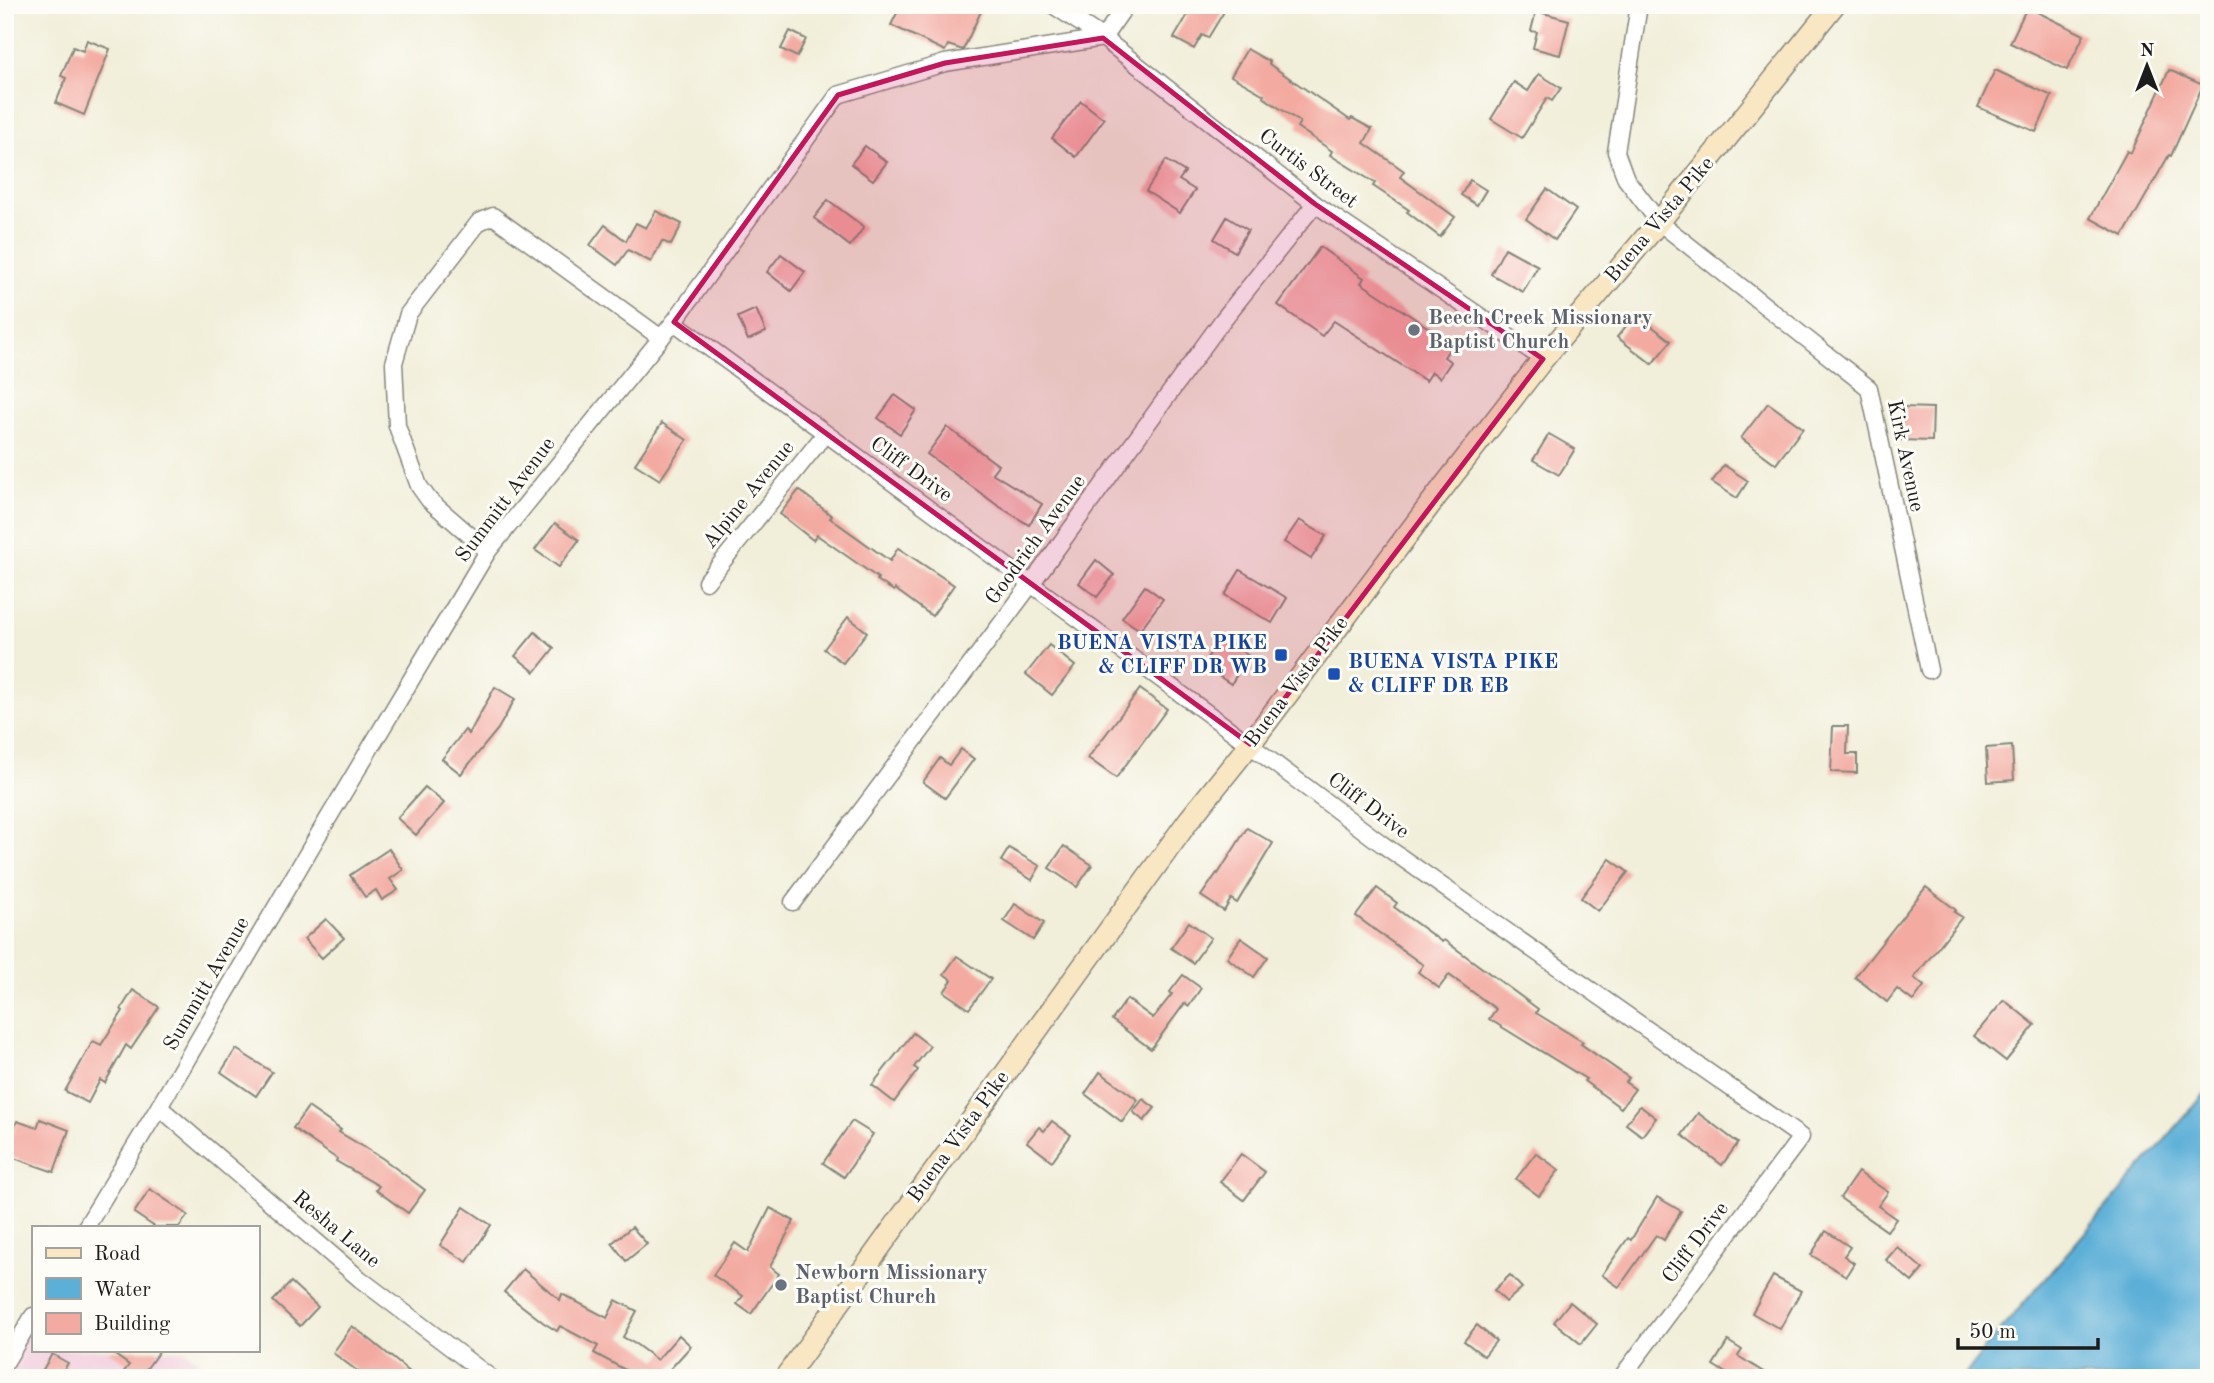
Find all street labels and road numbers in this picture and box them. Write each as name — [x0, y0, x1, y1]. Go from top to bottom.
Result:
street label: Curtis Street — [1255, 125, 1361, 213]
street label: Buena Vista Pike — [1601, 153, 1719, 287]
street label: Kirk Avenue — [1883, 398, 1927, 514]
street label: Cliff Drive — [866, 433, 956, 507]
street label: Summitt Avenue — [452, 434, 560, 566]
street label: Alpine Avenue — [699, 437, 799, 553]
street label: Goodrich Avenue — [982, 471, 1090, 609]
street label: Buena Vista Pike — [1241, 613, 1353, 751]
street label: Cliff Drive — [1324, 769, 1412, 843]
street label: Summitt Avenue — [160, 914, 254, 1054]
street label: Buena Vista Pike — [904, 1067, 1014, 1207]
street label: Resha Lane — [288, 1188, 384, 1272]
street label: Cliff Drive — [1659, 1199, 1733, 1287]

